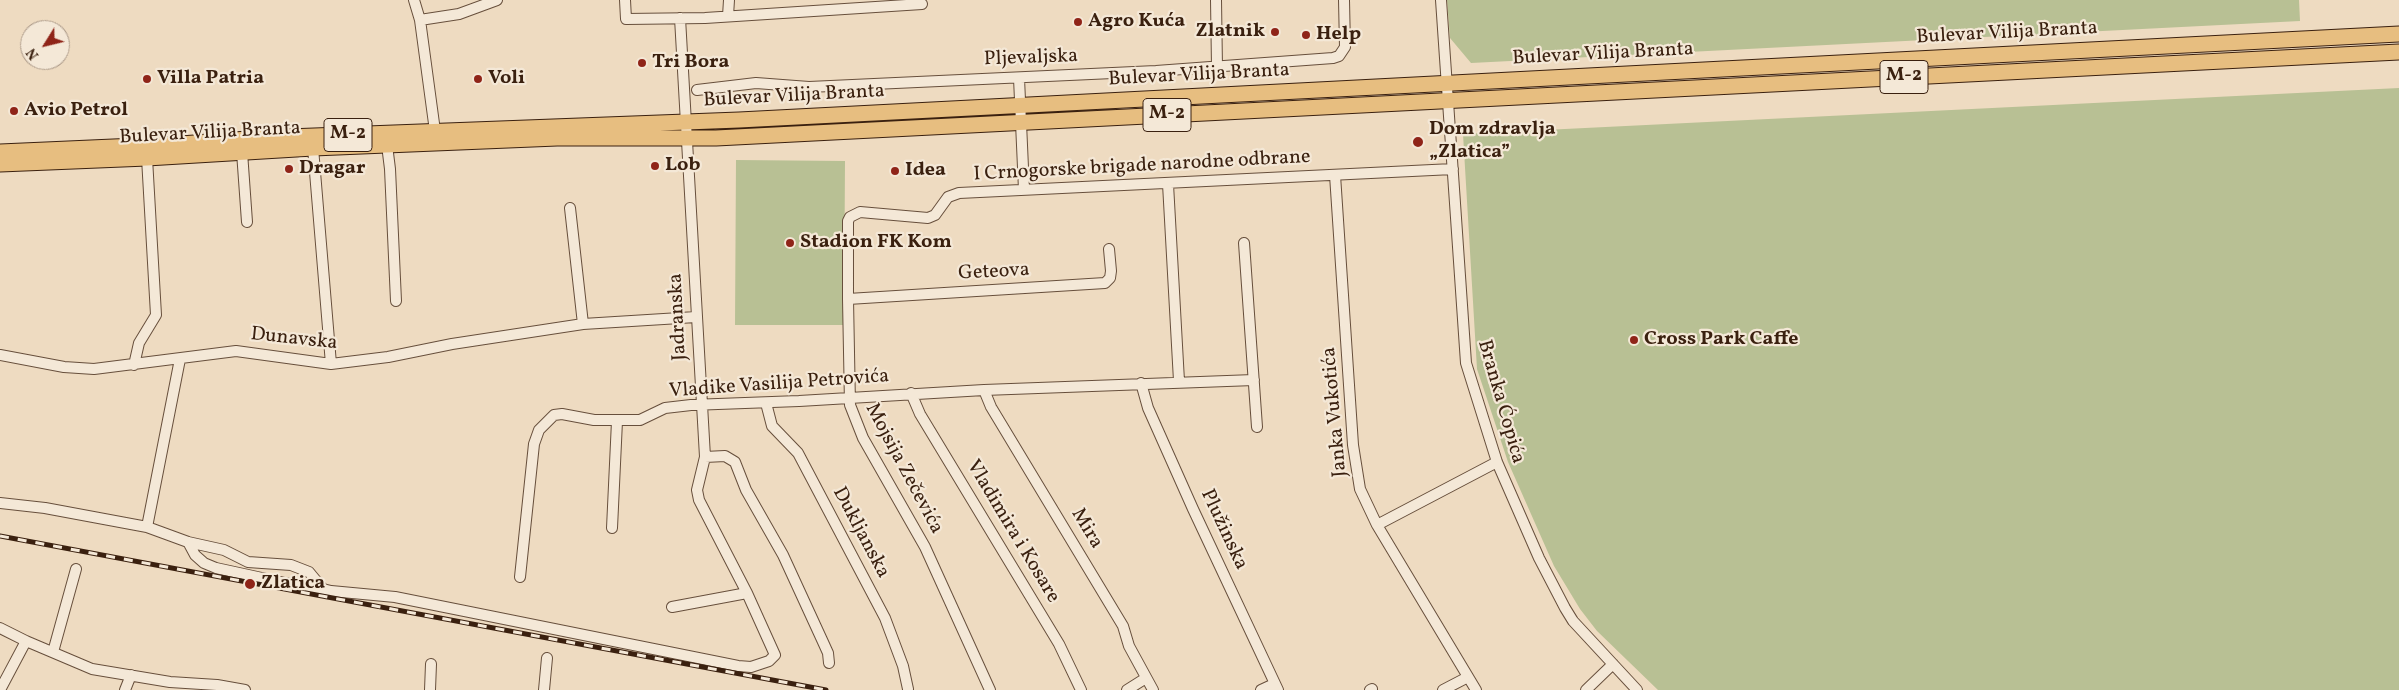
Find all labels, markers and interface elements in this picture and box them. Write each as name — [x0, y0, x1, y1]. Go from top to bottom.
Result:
place label: Agro Kuća — [1088, 10, 1185, 34]
marker: Agro Kuća — [1072, 16, 1084, 28]
street label: Bulevar Vilija Branta — [1916, 17, 2098, 51]
north arrow — [20, 20, 70, 70]
place label: Zlatnik — [1196, 20, 1265, 44]
place label: Help — [1316, 23, 1361, 47]
marker: Zlatnik — [1269, 26, 1281, 38]
marker: Help — [1300, 29, 1312, 41]
street label: Bulevar Vilija Branta — [1512, 38, 1694, 72]
text: N — [23, 44, 44, 63]
street label: Pljevaljska — [984, 45, 1078, 73]
place label: Tri Bora — [652, 51, 729, 75]
marker: Tri Bora — [636, 57, 648, 69]
street label: Bulevar Vilija Branta — [1108, 59, 1290, 93]
road number: M-2 — [1880, 61, 1928, 94]
place label: Villa Patria — [157, 67, 264, 91]
place label: Voli — [488, 67, 525, 91]
marker: Villa Patria — [141, 73, 153, 85]
marker: Voli — [472, 73, 484, 85]
street label: Bulevar Vilija Branta — [703, 80, 885, 114]
road number: M-2 — [1143, 98, 1191, 132]
place label: Avio Petrol — [24, 99, 128, 123]
marker: Avio Petrol — [8, 105, 20, 117]
street label: Bulevar Vilija Branta — [119, 117, 301, 151]
road number: M-2 — [324, 118, 372, 152]
place label: Dom zdravlja „Zlatica” — [1429, 118, 1556, 165]
marker: Dom zdravlja „Zlatica” — [1411, 135, 1425, 149]
street label: I Crnogorske brigade narodne odbrane — [973, 146, 1311, 188]
place label: Lob — [665, 154, 700, 178]
place label: Dragar — [299, 157, 366, 181]
place label: Idea — [905, 159, 946, 183]
marker: Lob — [649, 160, 661, 172]
marker: Dragar — [283, 163, 295, 175]
marker: Idea — [889, 165, 901, 177]
place label: Stadion FK Kom — [800, 231, 952, 255]
marker: Stadion FK Kom — [784, 237, 796, 249]
street label: Geteova — [958, 259, 1030, 287]
street label: Jadranska — [665, 273, 693, 361]
street label: Dunavska — [249, 324, 339, 356]
place label: Cross Park Caffe — [1644, 328, 1799, 352]
marker: Cross Park Caffe — [1628, 334, 1640, 346]
street label: Branka Ćopića — [1471, 337, 1529, 467]
street label: Janka Vukotića — [1318, 346, 1354, 478]
street label: Vladike Vasilija Petrovića — [668, 365, 890, 405]
street label: Mojsija Zečevića — [859, 400, 947, 538]
street label: Vladimira i Kosare — [960, 456, 1064, 608]
street label: Dukljanska — [826, 483, 894, 583]
street label: Plužinska — [1194, 486, 1252, 574]
street label: Mira — [1065, 504, 1107, 554]
place label: Zlatica — [261, 572, 325, 596]
marker: Zlatica — [243, 577, 257, 591]

